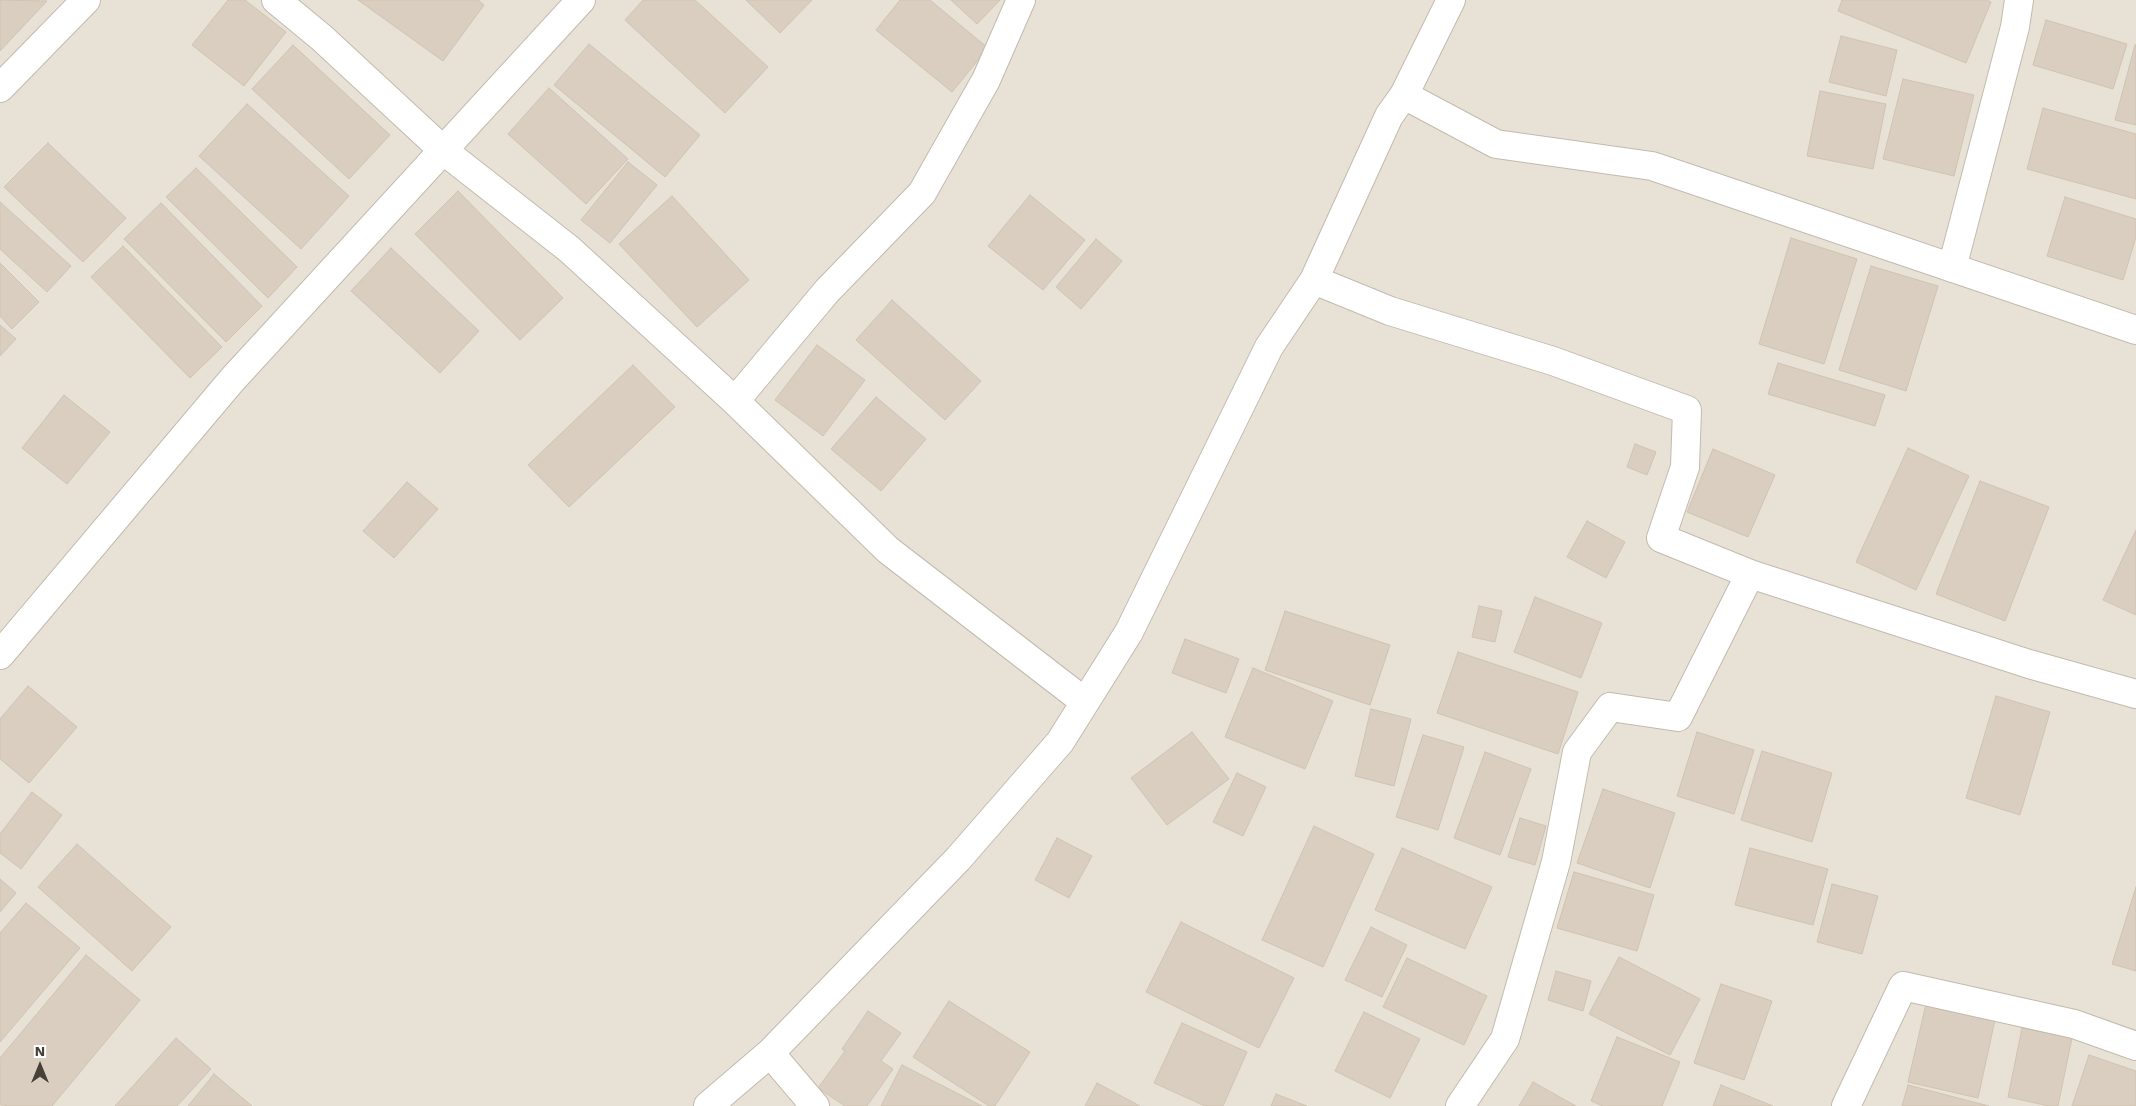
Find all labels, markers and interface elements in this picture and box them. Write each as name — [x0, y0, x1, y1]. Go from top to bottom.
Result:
north arrow — [15, 1041, 65, 1091]
text: N — [35, 1043, 45, 1059]

